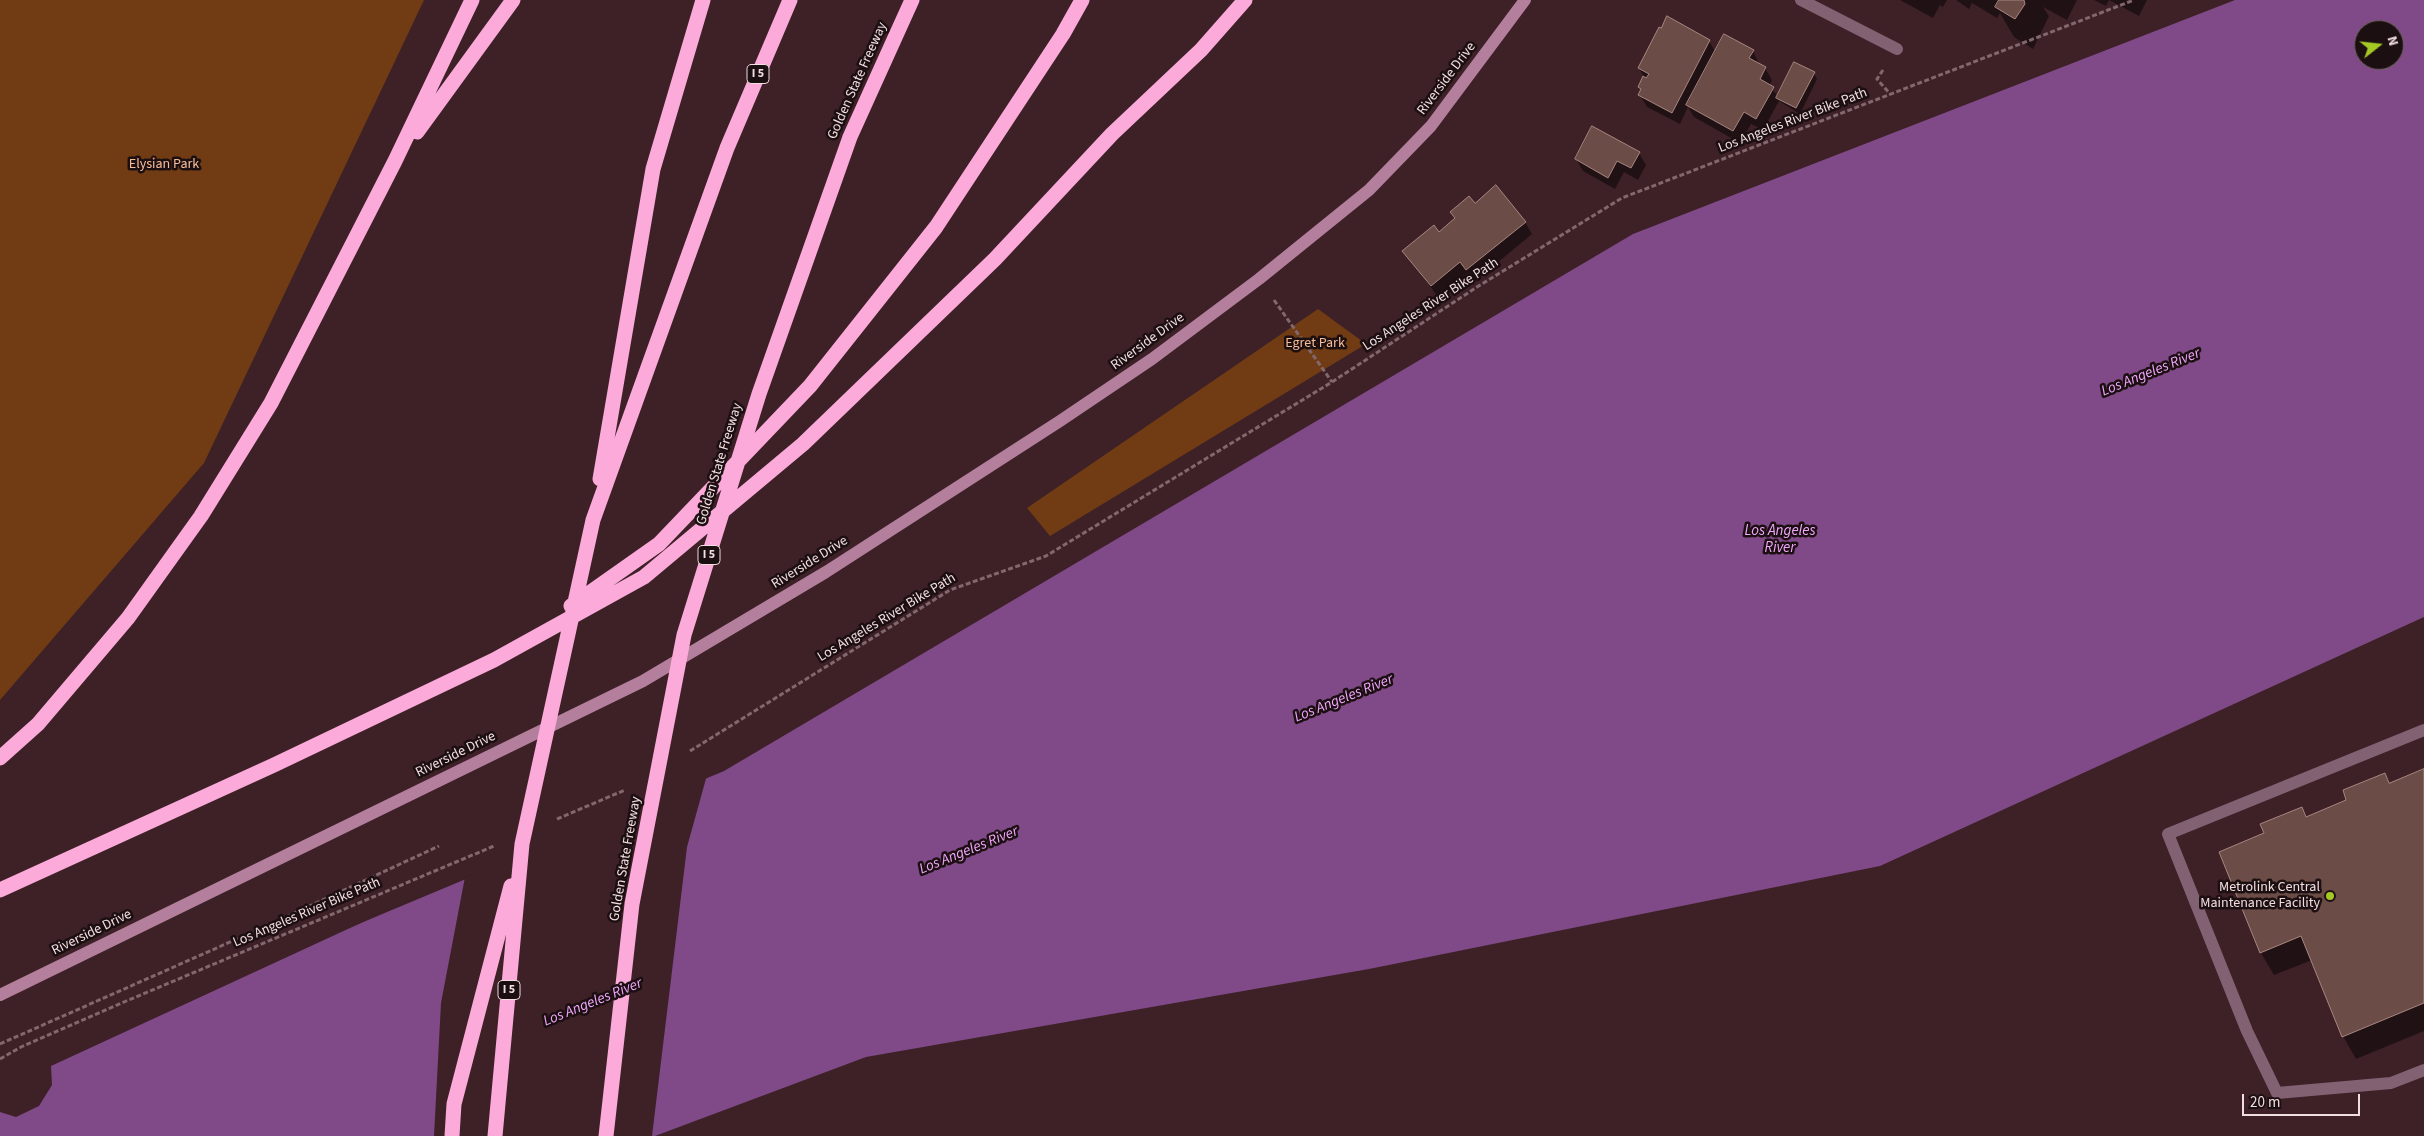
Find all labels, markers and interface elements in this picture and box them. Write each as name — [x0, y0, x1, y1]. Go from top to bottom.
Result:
street label: Golden State Freeway — [825, 20, 891, 142]
north arrow — [2354, 20, 2404, 70]
text: N — [2382, 34, 2403, 48]
street label: Riverside Drive — [1414, 39, 1480, 119]
road number: I 5 — [747, 64, 769, 84]
street label: Los Angeles River Bike Path — [1716, 85, 1870, 157]
park label: Elysian Park — [129, 157, 199, 173]
street label: Los Angeles River Bike Path — [1360, 255, 1502, 355]
street label: Riverside Drive — [1108, 310, 1188, 374]
park label: Egret Park — [1285, 336, 1345, 352]
water label: Los Angeles River — [2099, 345, 2203, 401]
street label: Golden State Freeway — [693, 401, 747, 527]
water label: Los Angeles River — [1744, 523, 1816, 558]
street label: Riverside Drive — [769, 533, 851, 593]
road number: I 5 — [698, 546, 720, 564]
street label: Los Angeles River Bike Path — [815, 570, 959, 666]
water label: Los Angeles River — [1292, 671, 1396, 727]
street label: Riverside Drive — [413, 728, 499, 782]
street label: Golden State Freeway — [607, 795, 645, 923]
water label: Los Angeles River — [917, 823, 1021, 879]
street label: Los Angeles River Bike Path — [231, 874, 383, 952]
place label: Metrolink Central Maintenance Facility — [2200, 880, 2320, 912]
marker: Metrolink Central Maintenance Facility — [2324, 890, 2336, 902]
street label: Riverside Drive — [49, 906, 135, 960]
water label: Los Angeles River — [541, 975, 645, 1031]
road number: I 5 — [498, 980, 520, 1000]
scale bar — [2244, 1084, 2362, 1116]
text: 20 m — [2250, 1092, 2280, 1113]

